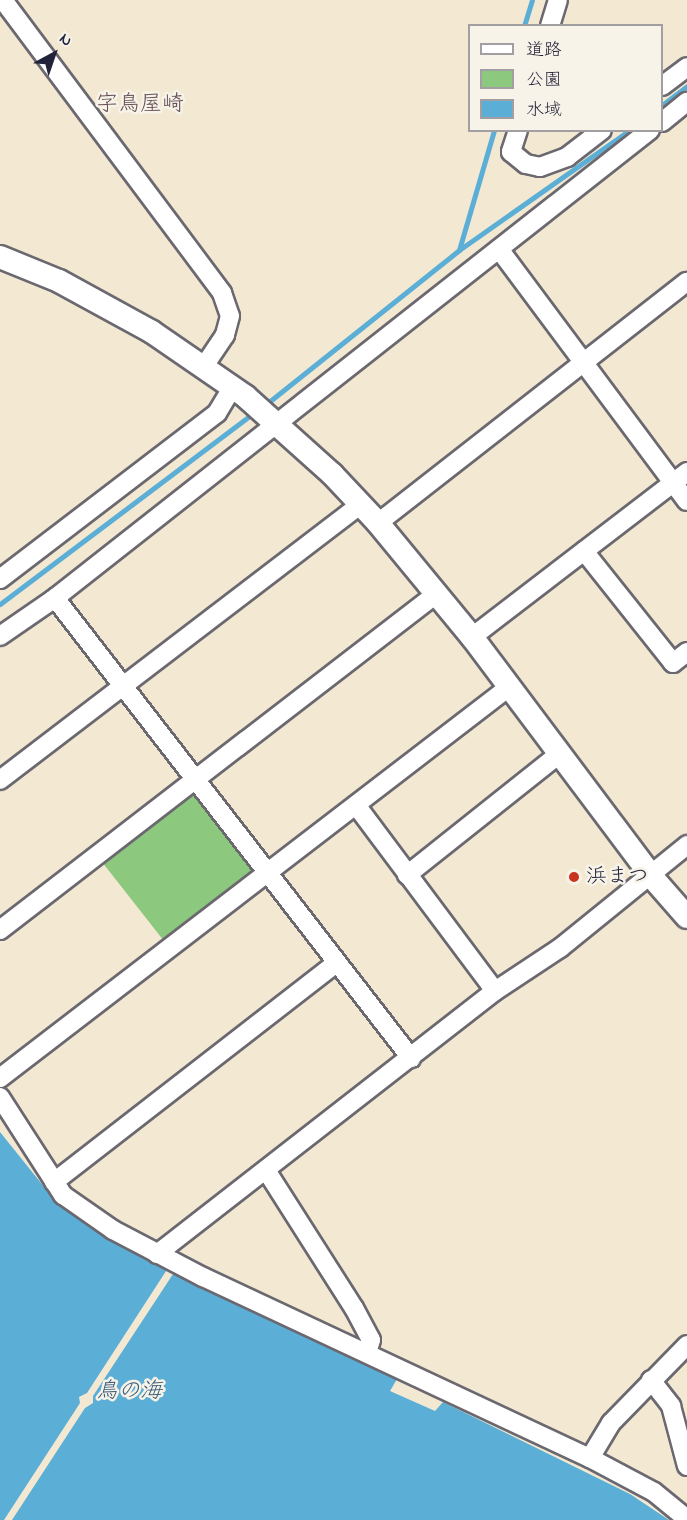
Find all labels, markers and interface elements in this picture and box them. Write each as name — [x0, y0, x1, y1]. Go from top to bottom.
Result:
north arrow — [24, 24, 84, 84]
legend — [468, 24, 663, 132]
text: N — [54, 28, 77, 53]
text: 道路 — [526, 38, 562, 64]
text: 公園 — [526, 68, 562, 94]
district label: 字鳥屋崎 — [96, 93, 184, 119]
text: 水域 — [526, 98, 562, 124]
place label: 浜まつ — [586, 864, 649, 890]
marker: 浜まつ — [567, 870, 581, 884]
water label: 鳥の海 — [96, 1380, 162, 1406]

